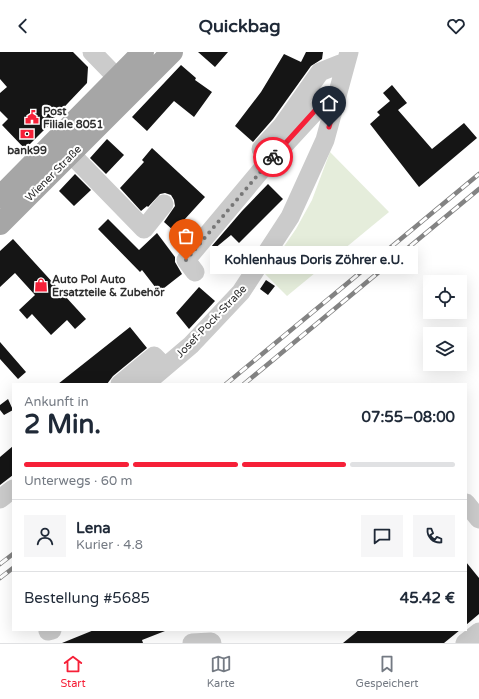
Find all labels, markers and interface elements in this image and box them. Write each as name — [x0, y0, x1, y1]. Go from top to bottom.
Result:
icon: back — [12, 15, 34, 37]
text: Quickbag — [198, 15, 281, 37]
icon: heart — [445, 15, 467, 37]
pin — [312, 86, 346, 127]
icon: home — [318, 92, 340, 114]
place label: Post Filiale 8051 — [43, 105, 104, 131]
public building icon: Post Filiale 8051 — [24, 109, 40, 125]
bank icon: bank99 — [19, 126, 35, 142]
courier — [253, 137, 293, 177]
street label: Wiener Straße — [23, 143, 84, 204]
place label: bank99 — [7, 144, 47, 157]
icon: bike — [262, 146, 284, 168]
pin — [169, 219, 203, 260]
icon: bag — [175, 225, 197, 247]
callout: Kohlenhaus Doris Zöhrer e.U. — [210, 246, 418, 274]
text: Kohlenhaus Doris Zöhrer e.U. — [224, 252, 404, 268]
place label: Auto Pol Auto Ersatzteile & Zubehör — [52, 273, 165, 299]
map controls — [423, 275, 467, 371]
button: locate — [423, 275, 467, 319]
shop icon: Auto Pol Auto Ersatzteile & Zubehör — [33, 277, 49, 293]
street label: Josef-Pock-Straße — [173, 282, 249, 360]
button: layers — [423, 327, 467, 371]
text: Ankunft in — [24, 394, 89, 410]
text: 07:55–08:00 — [362, 408, 455, 426]
text: 2 Min. — [24, 409, 101, 440]
text: Unterwegs · 60 m — [24, 473, 132, 489]
button: person — [24, 515, 66, 557]
button: chat — [361, 515, 403, 557]
button: phone — [413, 515, 455, 557]
text: Lena — [76, 519, 111, 537]
text: Kurier · 4.8 — [76, 537, 143, 553]
text: Bestellung #5685 — [24, 589, 150, 607]
text: 45.42 € — [400, 589, 455, 607]
tab: Start — [60, 653, 86, 690]
tab: Karte — [207, 653, 235, 690]
tab: Gespeichert — [356, 653, 419, 690]

